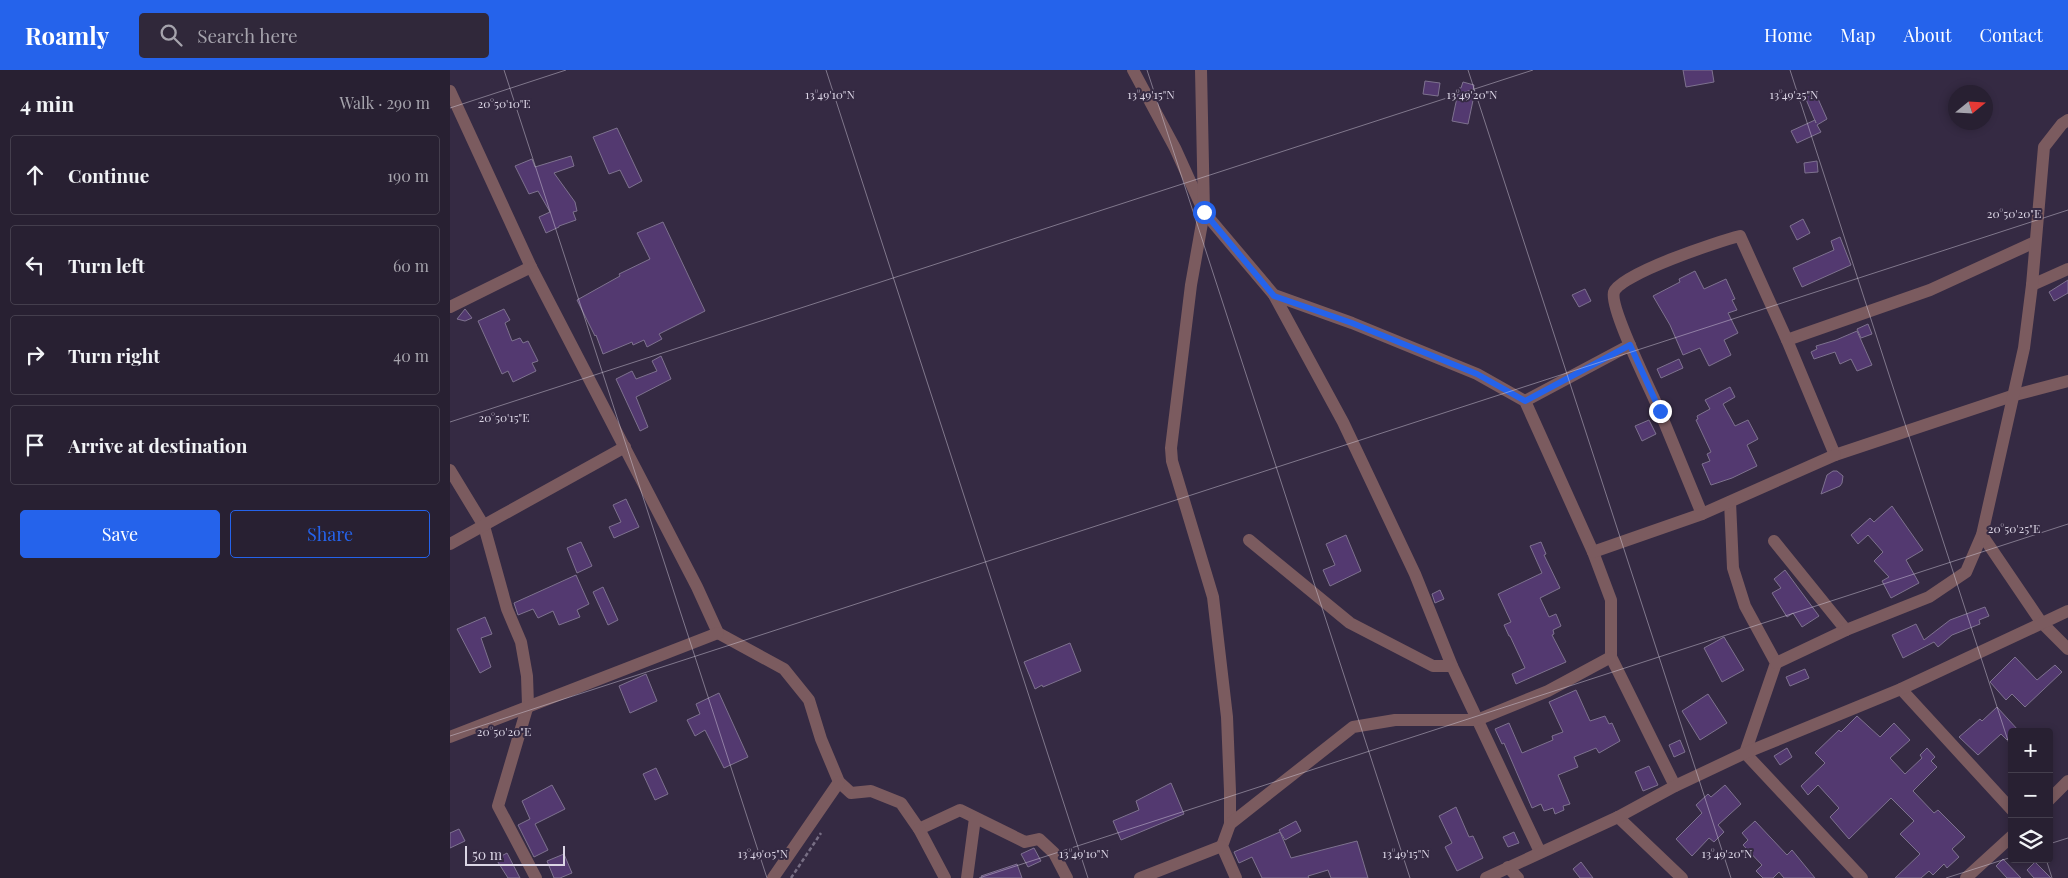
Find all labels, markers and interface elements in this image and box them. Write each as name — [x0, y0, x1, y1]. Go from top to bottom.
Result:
search box — [139, 13, 489, 58]
text: Roamly — [25, 19, 109, 51]
icon: search — [157, 21, 185, 49]
text: Search here — [197, 22, 298, 48]
text: Home — [1764, 23, 1812, 47]
text: Map — [1840, 23, 1875, 47]
text: About — [1903, 23, 1952, 47]
text: Contact — [1980, 23, 2043, 47]
north arrow — [1948, 85, 1993, 130]
text: 13°49'10"N — [805, 86, 855, 102]
text: 13°49'15"N — [1127, 86, 1175, 102]
text: 13°49'20"N — [1446, 86, 1498, 102]
text: 13°49'25"N — [1769, 86, 1819, 102]
text: 4 min — [20, 89, 74, 117]
text: Walk · 290 m — [339, 92, 430, 113]
text: 20°50'10"E — [477, 95, 531, 111]
icon: ahead — [21, 161, 49, 189]
text: Continue — [68, 162, 149, 188]
text: 190 m — [387, 165, 429, 186]
route start — [1193, 201, 1216, 224]
text: 20°50'20"E — [1987, 205, 2041, 221]
icon: left — [21, 251, 49, 279]
text: Turn left — [68, 252, 145, 278]
text: 60 m — [393, 255, 429, 276]
icon: right — [21, 341, 49, 369]
text: Turn right — [68, 342, 160, 368]
text: 40 m — [393, 345, 429, 366]
route end — [1649, 400, 1672, 423]
text: 20°50'15"E — [478, 409, 530, 425]
icon: arrive — [21, 431, 49, 459]
text: Arrive at destination — [68, 432, 248, 458]
button: Save — [20, 510, 220, 558]
button: Share — [230, 510, 430, 558]
text: 20°50'25"E — [1988, 520, 2040, 536]
text: 20°50'20"E — [477, 723, 531, 739]
map controls — [2008, 728, 2053, 863]
button: + — [2008, 728, 2053, 773]
button: − — [2008, 773, 2053, 818]
button: layers — [2008, 818, 2053, 863]
scale bar — [465, 843, 565, 866]
text: 50 m — [472, 845, 502, 864]
text: 13°49'05"N — [738, 845, 789, 861]
text: 13°49'10"N — [1059, 845, 1109, 861]
text: 13°49'15"N — [1382, 845, 1430, 861]
text: 13°49'20"N — [1701, 845, 1753, 861]

